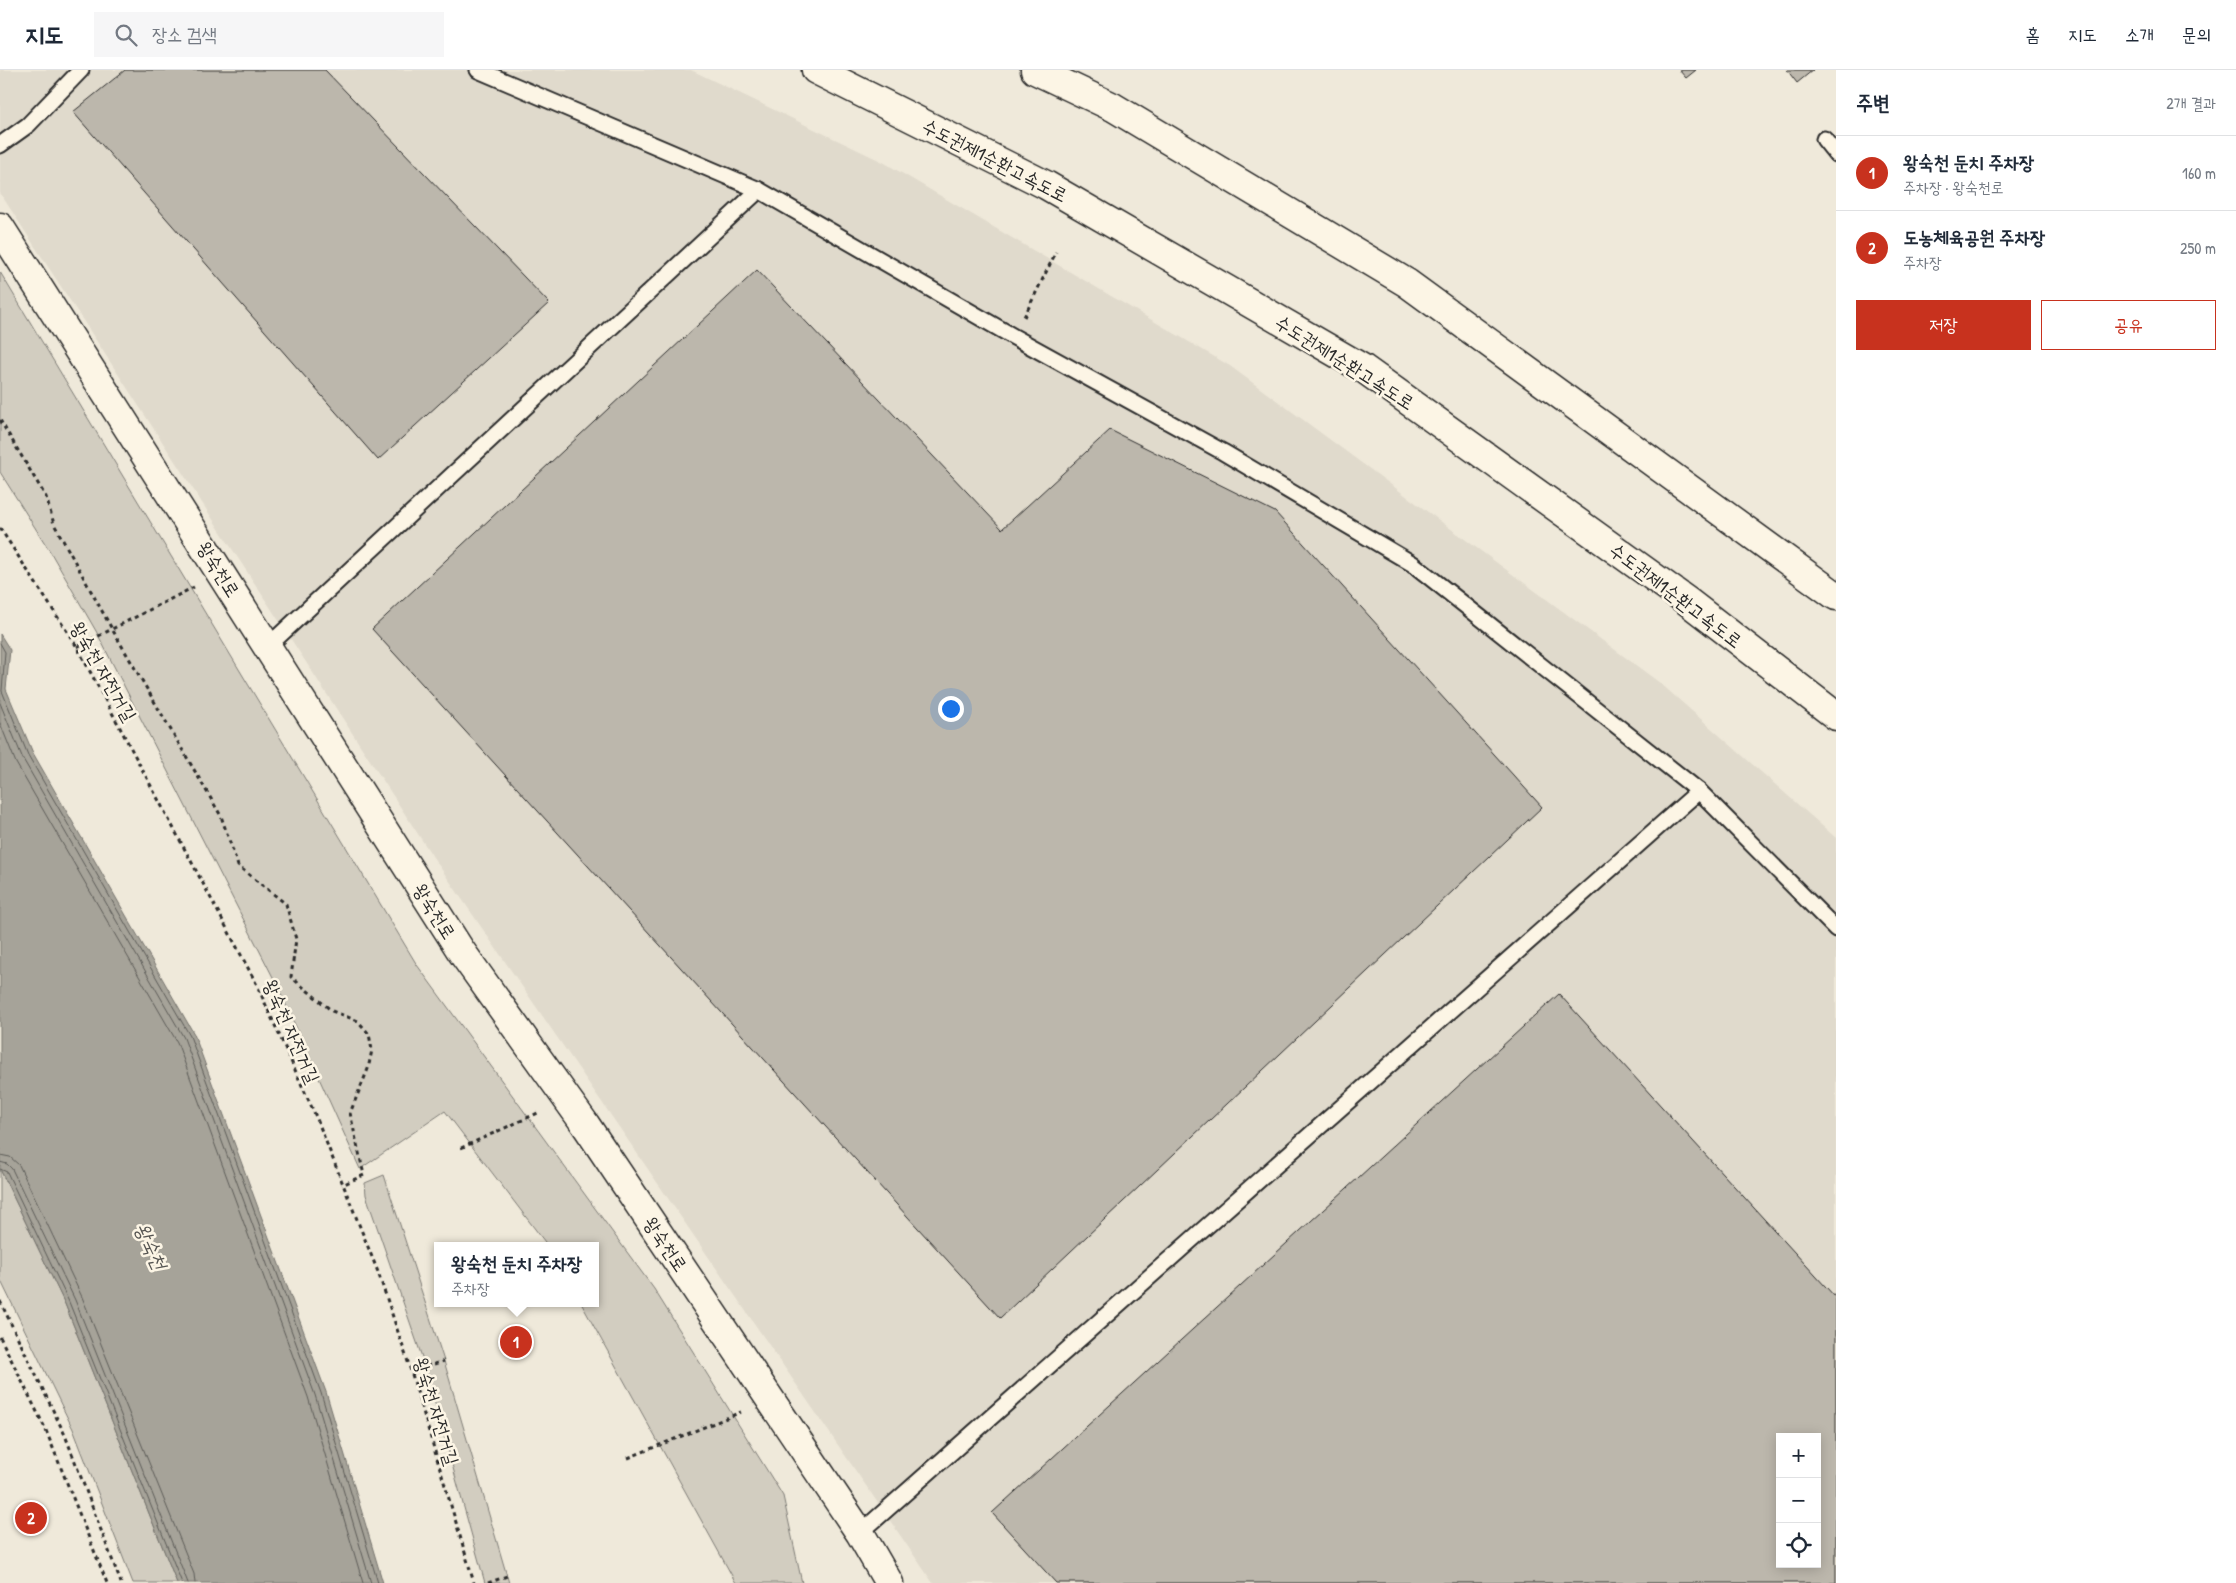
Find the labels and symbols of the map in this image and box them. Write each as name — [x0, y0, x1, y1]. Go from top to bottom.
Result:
street label: 수도권제1순환고속도로 — [918, 112, 1072, 208]
street label: 수도권제1순환고속도로 — [1270, 309, 1420, 415]
street label: 왕숙천로 — [192, 536, 246, 602]
street label: 수도권제1순환고속도로 — [1604, 537, 1748, 653]
street label: 왕숙천 자전거길 — [65, 616, 143, 726]
your location — [938, 696, 964, 722]
street label: 왕숙천로 — [408, 878, 462, 944]
street label: 왕숙천 자전거길 — [257, 975, 327, 1087]
street label: 왕숙천로 — [638, 1211, 694, 1277]
water label: 왕숙천 — [129, 1218, 175, 1275]
pin: 1 — [500, 1323, 532, 1361]
street label: 왕숙천 자전거길 — [408, 1354, 466, 1468]
pin: 2 — [15, 1499, 47, 1537]

